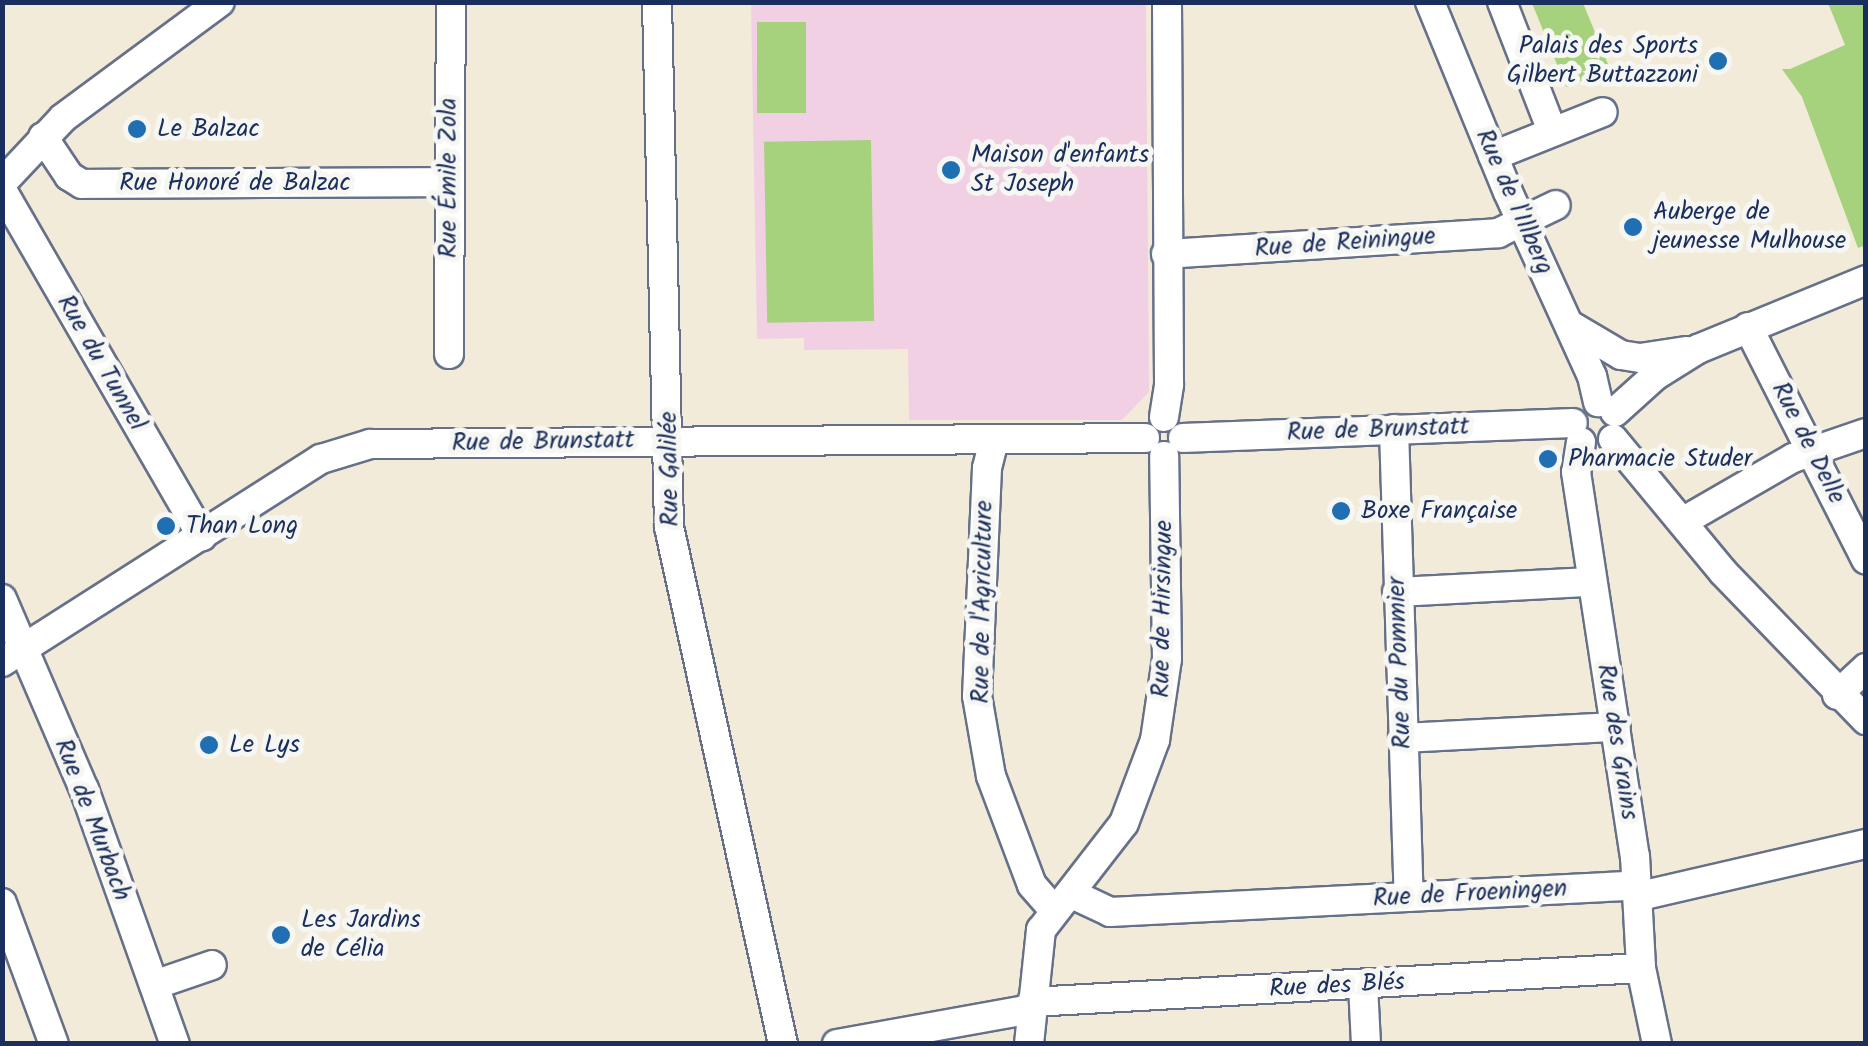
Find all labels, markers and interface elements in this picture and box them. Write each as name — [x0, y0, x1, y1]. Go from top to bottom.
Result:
place label: Palais des Sports Gilbert Buttazzoni — [1507, 32, 1698, 91]
marker: Palais des Sports Gilbert Buttazzoni — [1707, 50, 1729, 72]
street label: Rue Émile Zola — [434, 98, 464, 258]
place label: Le Balzac — [157, 114, 260, 144]
marker: Le Balzac — [126, 118, 148, 140]
street label: Rue de l'Illberg — [1469, 125, 1559, 279]
place label: Maison d'enfants St Joseph — [971, 141, 1149, 200]
marker: Maison d'enfants St Joseph — [940, 159, 962, 181]
street label: Rue Honoré de Balzac — [119, 168, 351, 198]
place label: Auberge de jeunesse Mulhouse — [1653, 198, 1846, 257]
marker: Auberge de jeunesse Mulhouse — [1622, 216, 1644, 238]
street label: Rue de Reiningue — [1254, 222, 1436, 264]
street label: Rue du Tunnel — [50, 290, 152, 436]
street label: Rue de Delle — [1765, 377, 1851, 509]
street label: Rue Galilée — [654, 411, 686, 527]
street label: Rue de Brunstatt — [1286, 412, 1470, 448]
street label: Rue de Brunstatt — [451, 425, 635, 459]
place label: Pharmacie Studer — [1568, 444, 1752, 474]
marker: Pharmacie Studer — [1537, 448, 1559, 470]
place label: Boxe Française — [1361, 496, 1517, 526]
street label: Rue de l'Agriculture — [966, 500, 1000, 704]
marker: Boxe Française — [1330, 500, 1352, 522]
place label: Than Long — [186, 511, 298, 541]
marker: Than Long — [155, 515, 177, 537]
street label: Rue de Hirsingue — [1146, 520, 1180, 698]
street label: Rue du Pommier — [1382, 576, 1418, 750]
street label: Rue des Grains — [1590, 662, 1644, 822]
place label: Le Lys — [229, 730, 300, 760]
marker: Le Lys — [198, 734, 220, 756]
street label: Rue de Murbach — [47, 735, 137, 905]
street label: Rue de Froeningen — [1372, 874, 1568, 914]
place label: Les Jardins de Célia — [301, 906, 421, 965]
marker: Les Jardins de Célia — [270, 924, 292, 946]
street label: Rue des Blés — [1268, 967, 1406, 1005]

